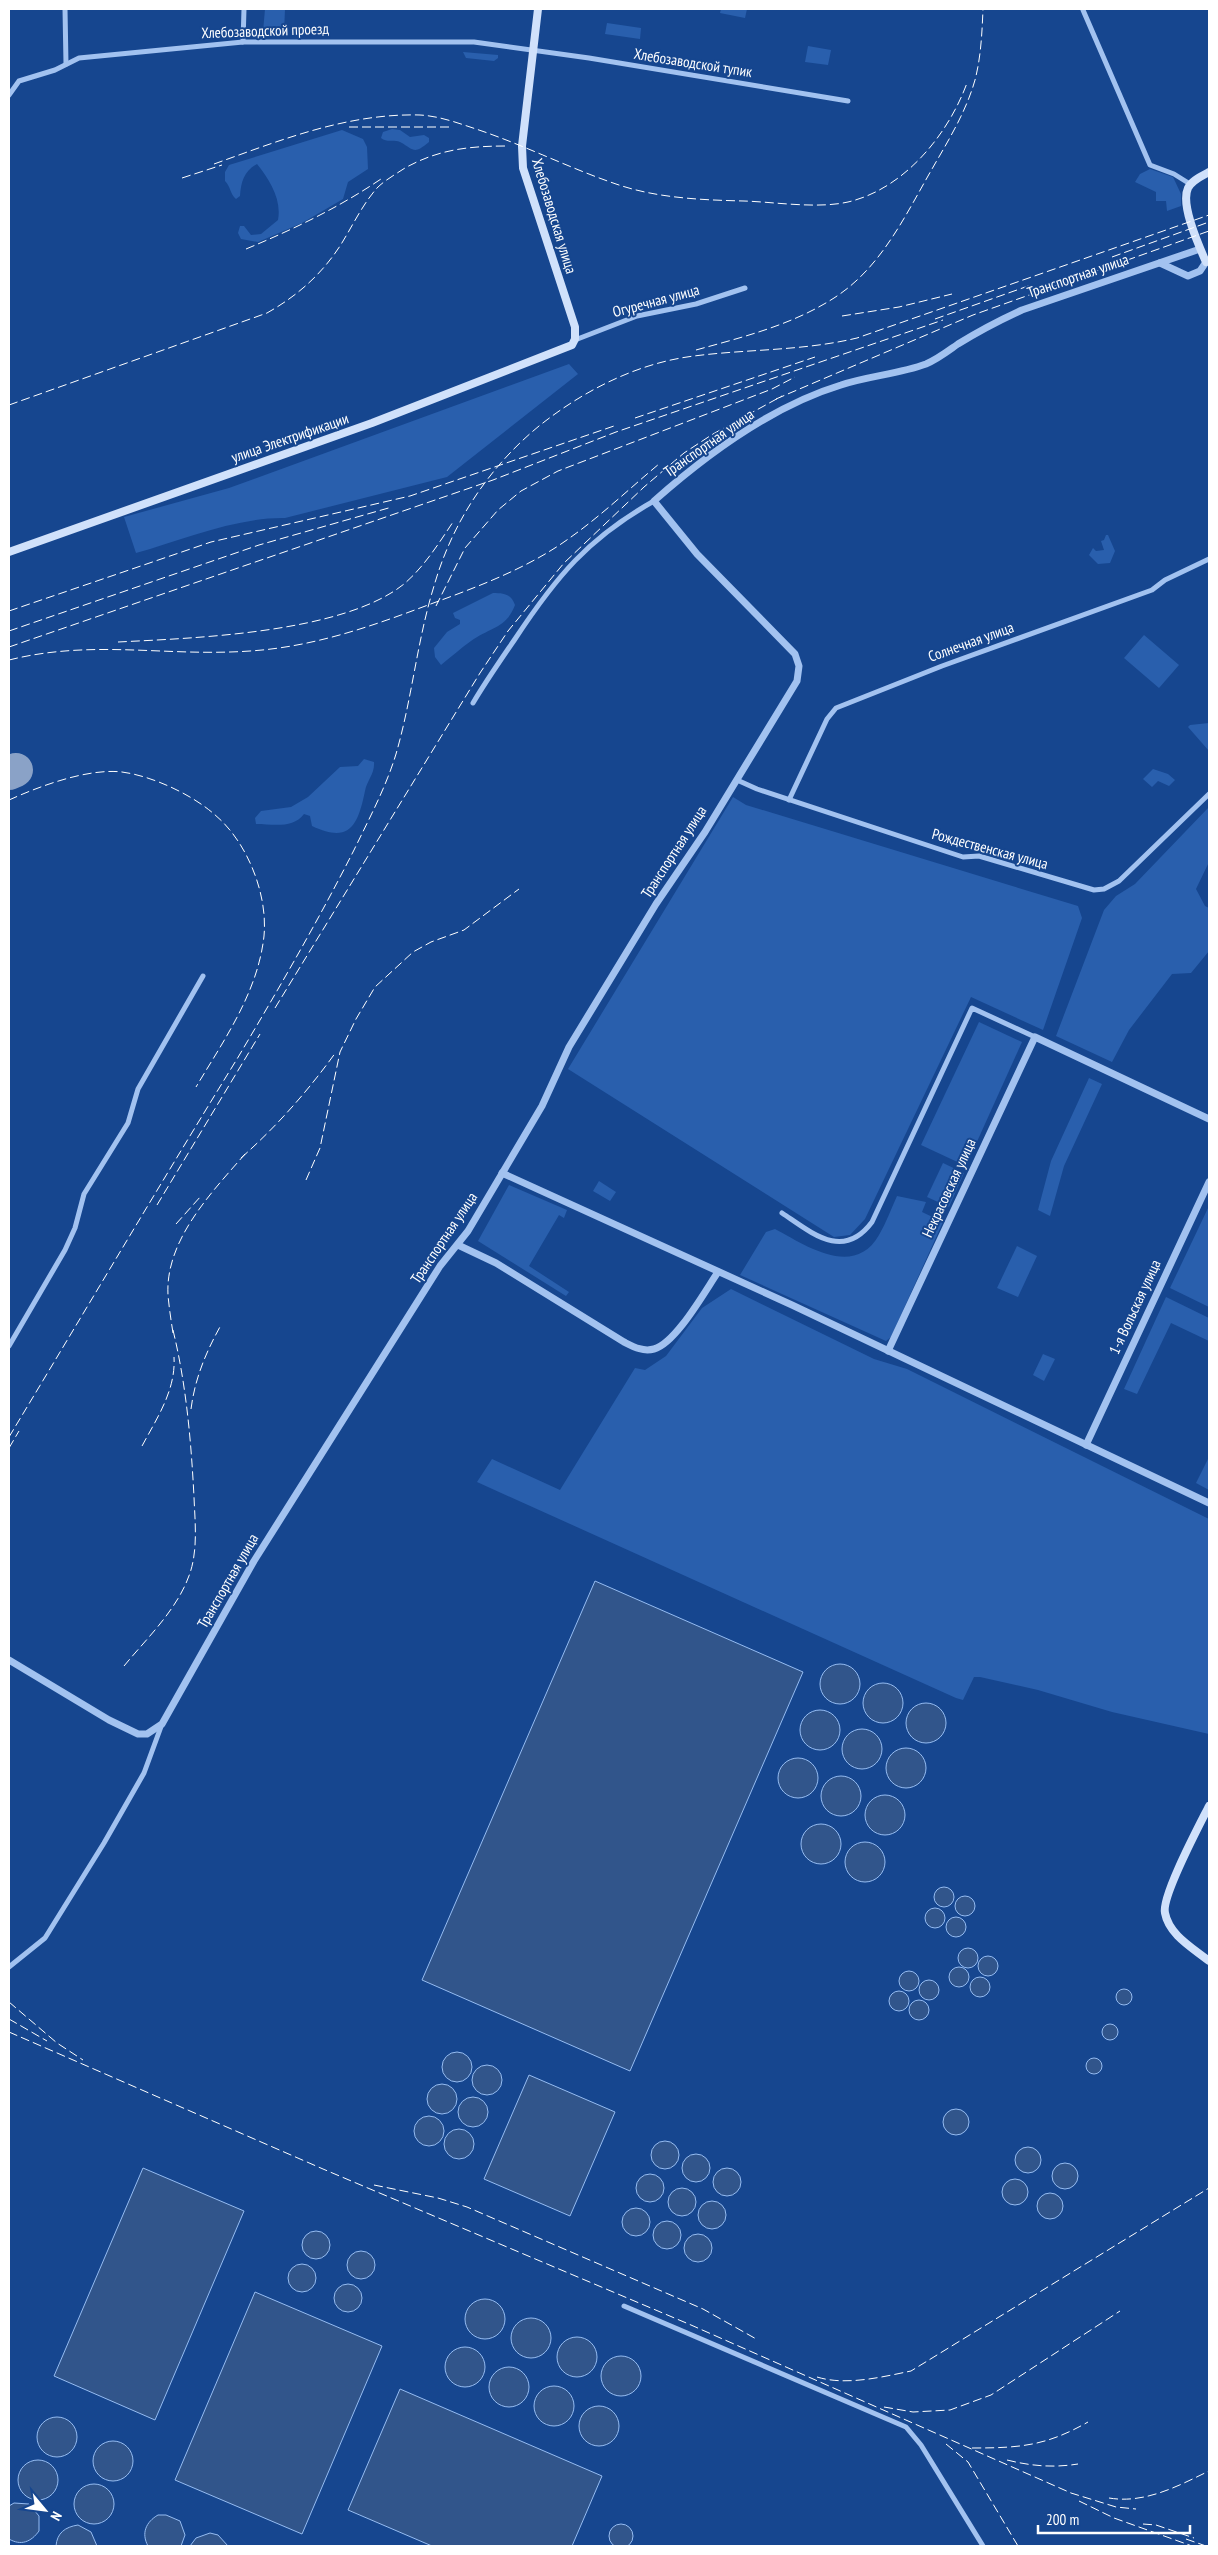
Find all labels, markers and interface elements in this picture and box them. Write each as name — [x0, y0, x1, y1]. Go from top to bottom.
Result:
street label: Хлебозаводской проезд — [201, 19, 330, 42]
street label: Хлебозаводской тупик — [633, 44, 754, 81]
street label: Хлебозаводская улица — [528, 156, 581, 276]
street label: Транспортная улица — [1025, 249, 1131, 302]
street label: Огуречная улица — [610, 280, 701, 321]
street label: Транспортная улица — [660, 404, 758, 481]
street label: улица Электрификации — [229, 409, 351, 467]
street label: Солнечная улица — [925, 617, 1016, 666]
street label: Транспортная улица — [637, 802, 710, 901]
street label: Рождественская улица — [930, 824, 1050, 873]
street label: Некрасовская улица — [917, 1135, 980, 1240]
street label: Транспортная улица — [406, 1188, 481, 1287]
street label: 1-я Вольская улица — [1104, 1257, 1165, 1357]
street label: Транспортная улица — [193, 1530, 262, 1631]
north arrow — [20, 2485, 70, 2535]
scale bar — [1038, 2502, 1190, 2534]
text: N — [47, 2509, 66, 2524]
text: 200 m — [1046, 2510, 1079, 2529]

